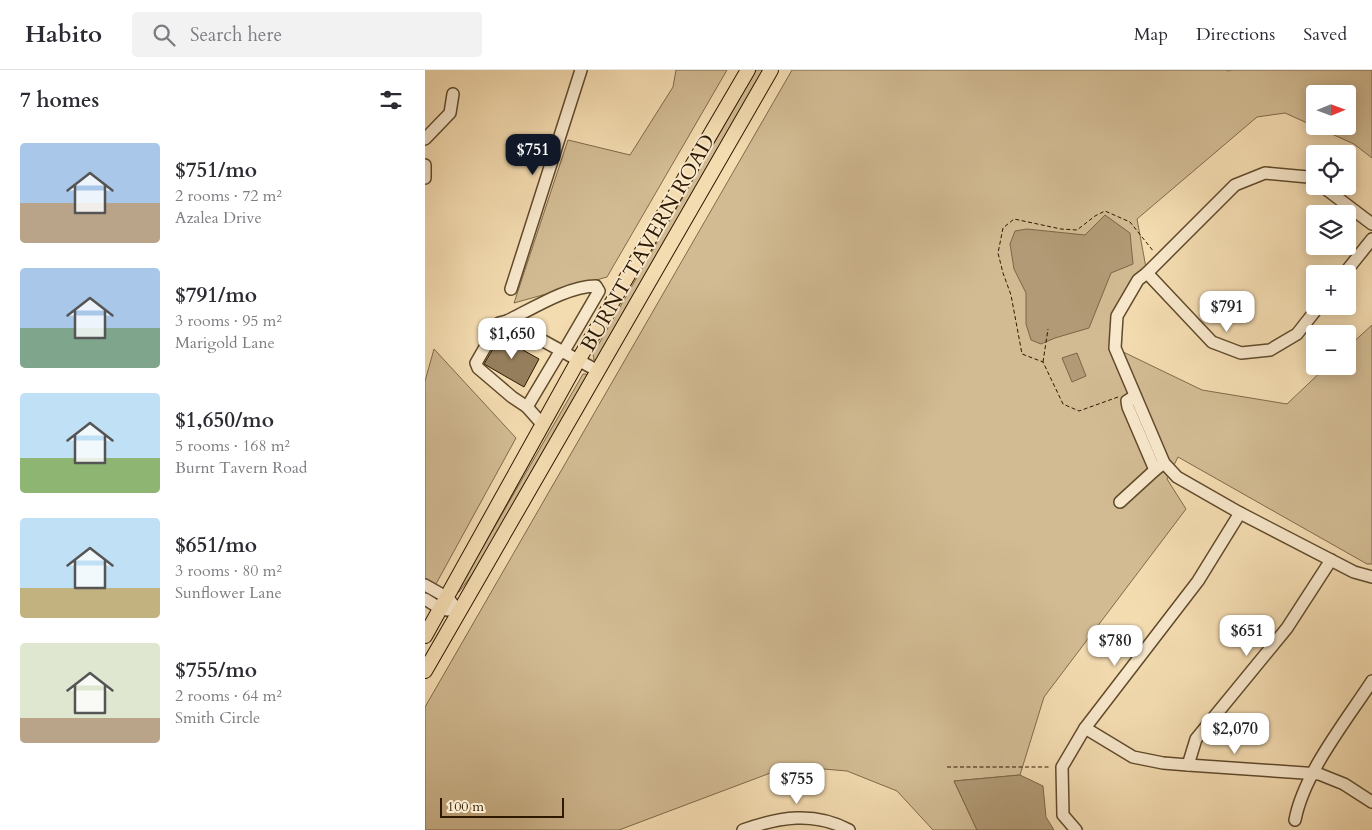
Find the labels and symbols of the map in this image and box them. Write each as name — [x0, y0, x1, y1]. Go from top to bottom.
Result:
north arrow — [1306, 85, 1356, 135]
street label: BURNT TAVERN ROAD — [574, 129, 722, 357]
pin: $751 — [503, 134, 563, 176]
pin: $791 — [1197, 290, 1257, 333]
pin: $1,650 — [471, 318, 553, 360]
pin: $651 — [1217, 614, 1277, 657]
pin: $780 — [1085, 624, 1145, 667]
pin: $2,070 — [1194, 712, 1276, 755]
pin: $755 — [767, 762, 827, 805]
scale bar — [440, 795, 564, 818]

